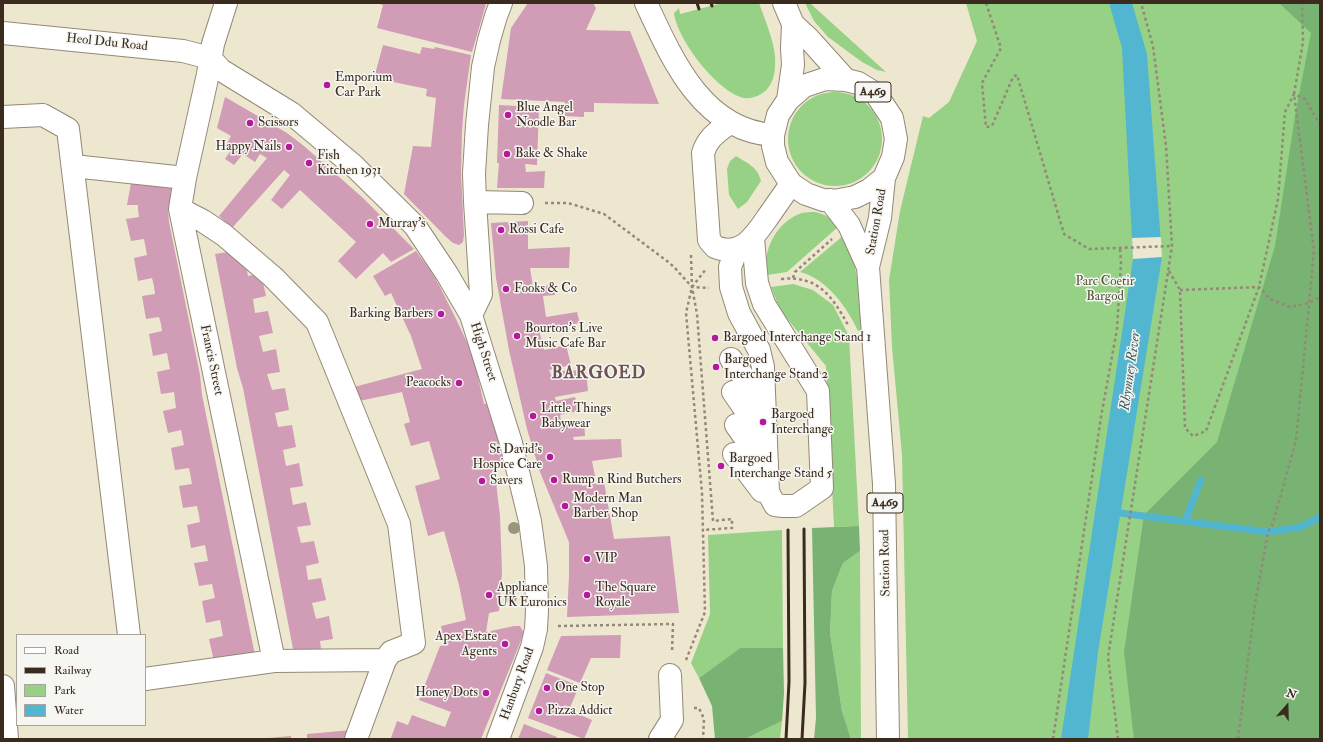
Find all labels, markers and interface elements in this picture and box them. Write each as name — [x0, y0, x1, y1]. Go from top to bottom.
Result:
street label: Heol Ddu Road — [65, 31, 149, 55]
place label: Emporium Car Park — [335, 70, 392, 101]
marker: Emporium Car Park — [322, 80, 332, 90]
road number: A469 — [855, 82, 891, 102]
place label: Blue Angel Noodle Bar — [516, 100, 576, 131]
marker: Blue Angel Noodle Bar — [503, 110, 513, 120]
place label: Scissors — [258, 115, 298, 131]
marker: Scissors — [245, 118, 255, 128]
place label: Happy Nails — [216, 139, 281, 155]
marker: Happy Nails — [284, 142, 294, 152]
place label: Bake & Shake — [515, 146, 588, 162]
place label: Fish Kitchen 1931 — [317, 148, 381, 179]
marker: Bake & Shake — [502, 149, 512, 159]
marker: Fish Kitchen 1931 — [304, 158, 314, 168]
street label: Station Road — [863, 188, 891, 256]
place label: Murray's — [378, 216, 426, 232]
marker: Murray's — [365, 219, 375, 229]
place label: Rossi Cafe — [509, 222, 564, 238]
marker: Rossi Cafe — [496, 225, 506, 235]
park label: Parc Coetir Bargod — [1075, 274, 1135, 305]
place label: Fooks & Co — [514, 281, 577, 297]
marker: Fooks & Co — [501, 284, 511, 294]
place label: Barking Barbers — [349, 306, 433, 322]
marker: Barking Barbers — [436, 309, 446, 319]
street label: High Street — [466, 320, 500, 384]
place label: Bourton's Live Music Cafe Bar — [525, 321, 606, 352]
street label: Francis Street — [196, 323, 226, 397]
place label: Bargoed Interchange Stand 1 — [723, 330, 871, 346]
water label: Rhymney River — [1117, 330, 1145, 412]
marker: Bourton's Live Music Cafe Bar — [512, 331, 522, 341]
marker: Bargoed Interchange Stand 1 — [710, 333, 720, 343]
place label: Bargoed Interchange Stand 2 — [724, 352, 828, 383]
marker: Bargoed Interchange Stand 2 — [711, 362, 721, 372]
district label: BARGOED — [552, 364, 646, 384]
place label: Peacocks — [406, 375, 451, 391]
marker: Peacocks — [454, 378, 464, 388]
place label: Little Things Babywear — [541, 401, 611, 432]
place label: Bargoed Interchange — [771, 407, 833, 438]
marker: Little Things Babywear — [528, 411, 538, 421]
marker: Bargoed Interchange — [758, 417, 768, 427]
place label: St David's Hospice Care — [472, 442, 542, 473]
place label: Bargoed Interchange Stand 5 — [729, 451, 832, 482]
marker: St David's Hospice Care — [545, 452, 555, 462]
marker: Bargoed Interchange Stand 5 — [716, 461, 726, 471]
place label: Rump n Rind Butchers — [562, 472, 681, 488]
place label: Savers — [490, 473, 523, 489]
marker: Rump n Rind Butchers — [549, 475, 559, 485]
marker: Savers — [477, 476, 487, 486]
place label: Modern Man Barber Shop — [573, 491, 642, 522]
road number: A469 — [867, 493, 903, 513]
marker: Modern Man Barber Shop — [560, 501, 570, 511]
street label: Station Road — [878, 529, 894, 597]
place label: VIP — [595, 551, 617, 567]
marker: VIP — [582, 554, 592, 564]
place label: Appliance UK Euronics — [497, 580, 567, 611]
place label: The Square Royale — [595, 580, 656, 611]
marker: Appliance UK Euronics — [484, 590, 494, 600]
marker: The Square Royale — [582, 590, 592, 600]
place label: Apex Estate Agents — [435, 629, 497, 660]
legend — [16, 634, 146, 726]
marker: Apex Estate Agents — [500, 639, 510, 649]
text: Road — [54, 643, 79, 658]
street label: Hanbury Road — [498, 646, 538, 722]
text: Railway — [54, 663, 91, 678]
place label: One Stop — [555, 680, 605, 696]
text: Park — [54, 683, 76, 698]
marker: One Stop — [542, 683, 552, 693]
place label: Honey Dots — [415, 685, 478, 701]
north arrow — [1267, 686, 1307, 726]
text: N — [1284, 686, 1298, 702]
marker: Honey Dots — [481, 688, 491, 698]
text: Water — [54, 703, 83, 718]
place label: Pizza Addict — [547, 703, 613, 719]
marker: Pizza Addict — [534, 706, 544, 716]

